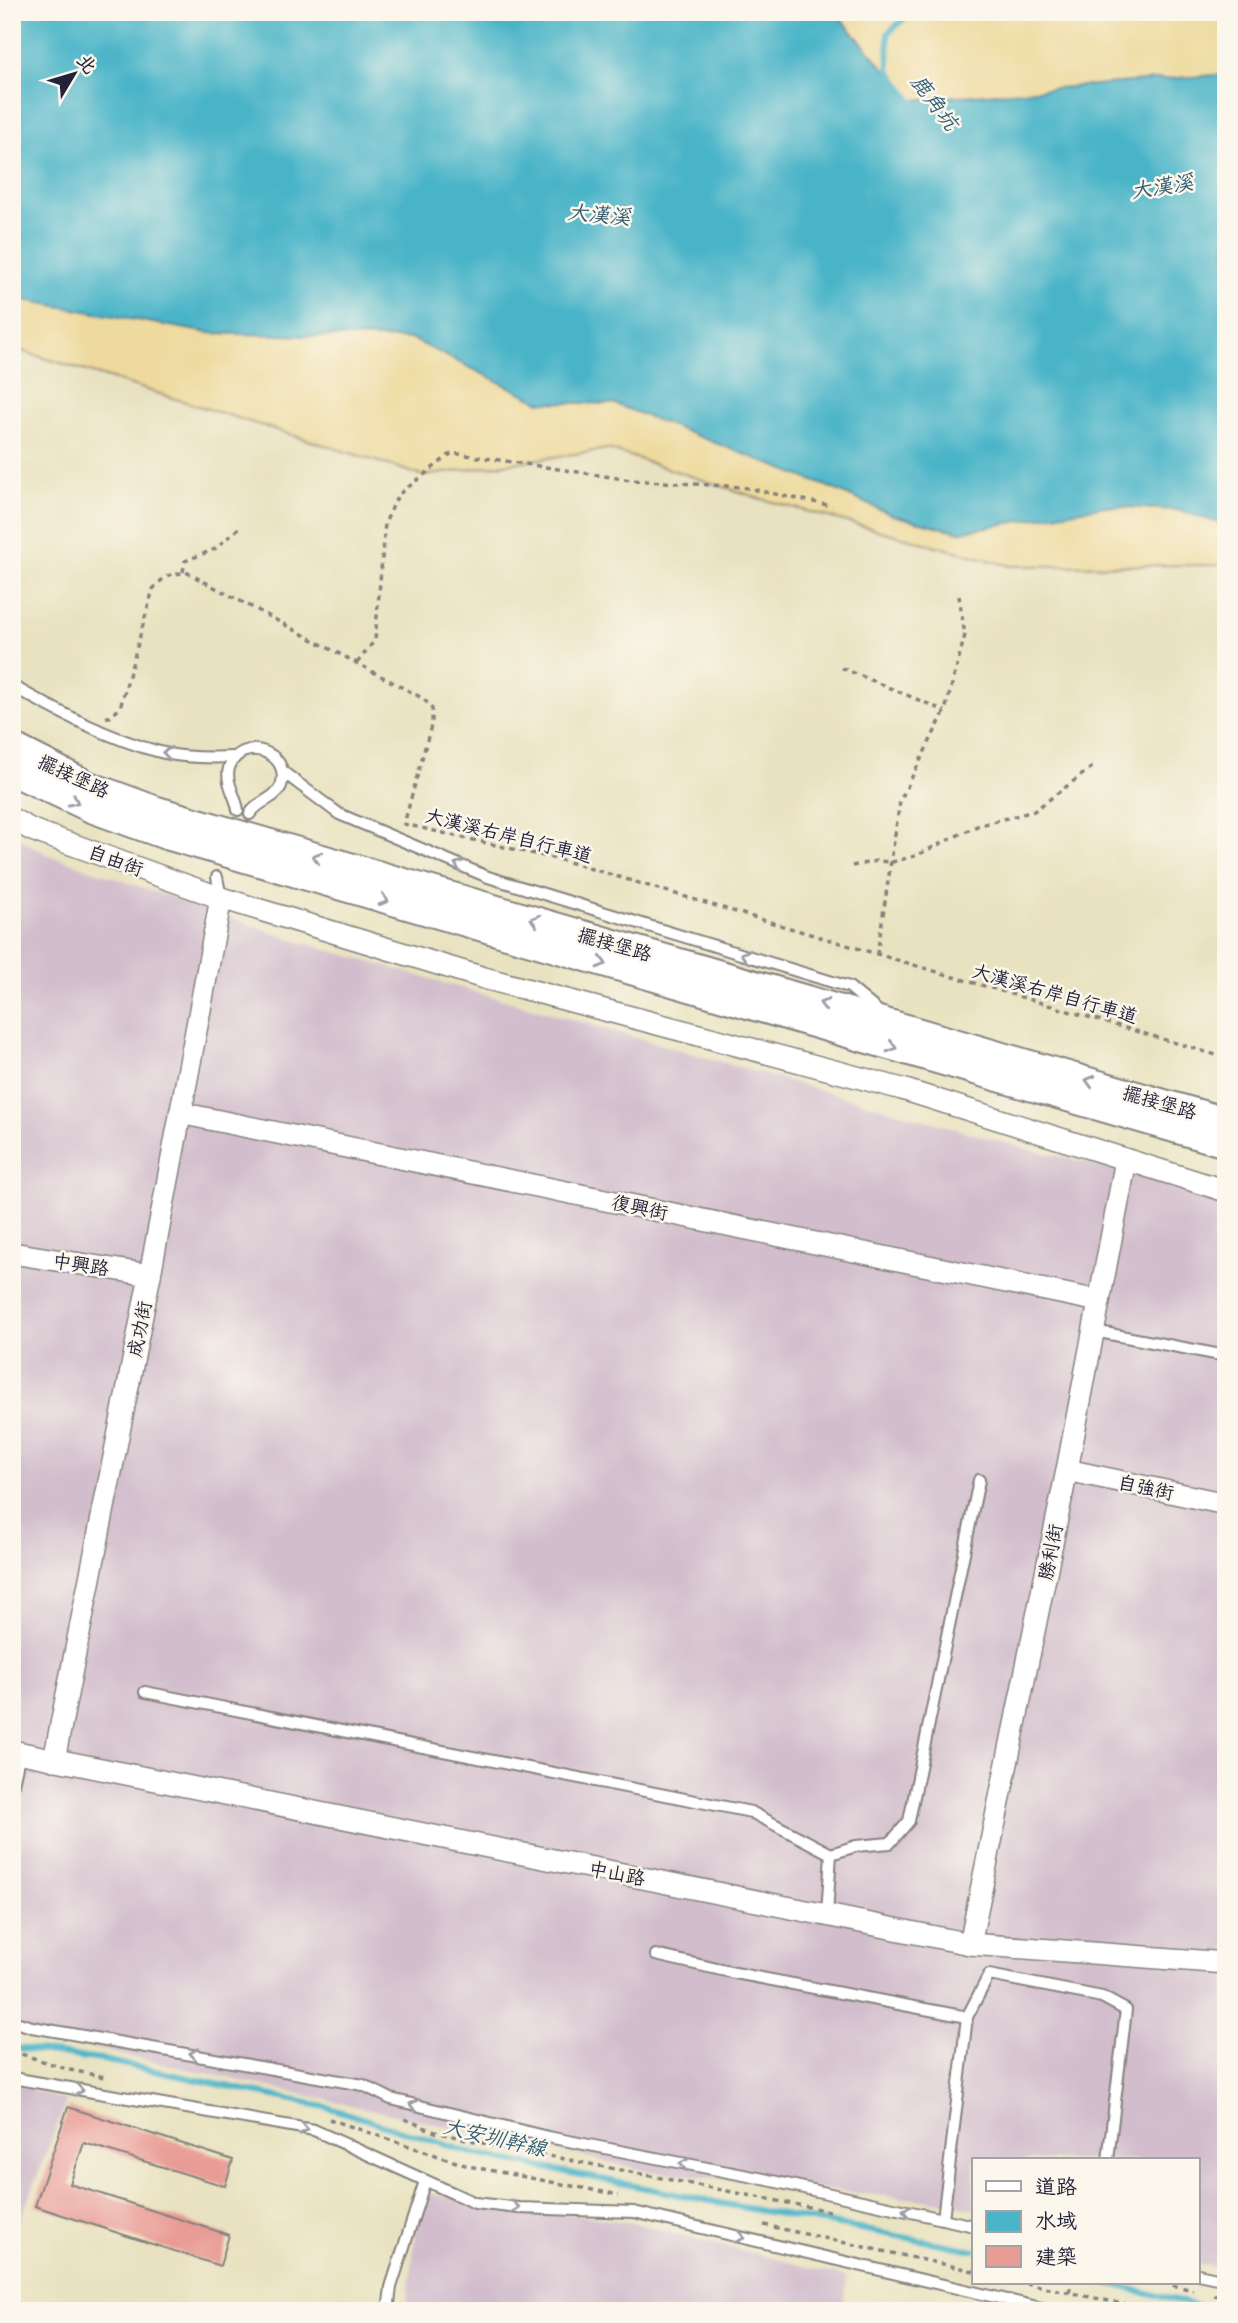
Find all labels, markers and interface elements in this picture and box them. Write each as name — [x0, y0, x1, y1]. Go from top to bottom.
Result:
north arrow — [38, 38, 108, 108]
text: 北 — [71, 48, 103, 79]
water label: 鹿角坑 — [904, 68, 967, 137]
water label: 大漢溪 — [1129, 167, 1196, 205]
water label: 大漢溪 — [566, 197, 633, 231]
one-way arrow — [161, 746, 173, 761]
street label: 擺接堡路 — [34, 748, 114, 804]
one-way arrow — [67, 793, 79, 807]
street label: 大漢溪右岸自行車道 — [423, 802, 595, 868]
street label: 自由街 — [85, 838, 147, 882]
one-way arrow — [311, 850, 323, 865]
one-way arrow — [453, 859, 466, 873]
one-way arrow — [378, 891, 390, 906]
one-way arrow — [529, 914, 541, 929]
street label: 擺接堡路 — [575, 921, 655, 967]
one-way arrow — [740, 949, 752, 964]
one-way arrow — [596, 955, 608, 970]
street label: 大漢溪右岸自行車道 — [969, 957, 1141, 1029]
one-way arrow — [818, 998, 830, 1013]
one-way arrow — [885, 1038, 897, 1053]
one-way arrow — [1084, 1075, 1096, 1090]
street label: 擺接堡路 — [1120, 1079, 1200, 1125]
street label: 復興街 — [609, 1188, 671, 1226]
street label: 中興路 — [51, 1247, 111, 1281]
street label: 成功街 — [121, 1299, 157, 1359]
street label: 自強街 — [1115, 1468, 1177, 1506]
street label: 勝利街 — [1032, 1522, 1068, 1582]
street label: 中山路 — [587, 1855, 647, 1891]
one-way arrow — [188, 2047, 200, 2062]
one-way arrow — [73, 2082, 85, 2097]
one-way arrow — [409, 2099, 421, 2113]
water label: 大安圳幹線 — [441, 2111, 550, 2163]
one-way arrow — [298, 2121, 310, 2136]
one-way arrow — [679, 2157, 690, 2172]
legend — [972, 2158, 1200, 2284]
text: 道路 — [1035, 2172, 1077, 2201]
one-way arrow — [510, 2199, 521, 2214]
one-way arrow — [901, 2205, 913, 2219]
text: 水域 — [1035, 2206, 1077, 2235]
one-way arrow — [734, 2229, 746, 2243]
text: 建築 — [1035, 2242, 1077, 2271]

